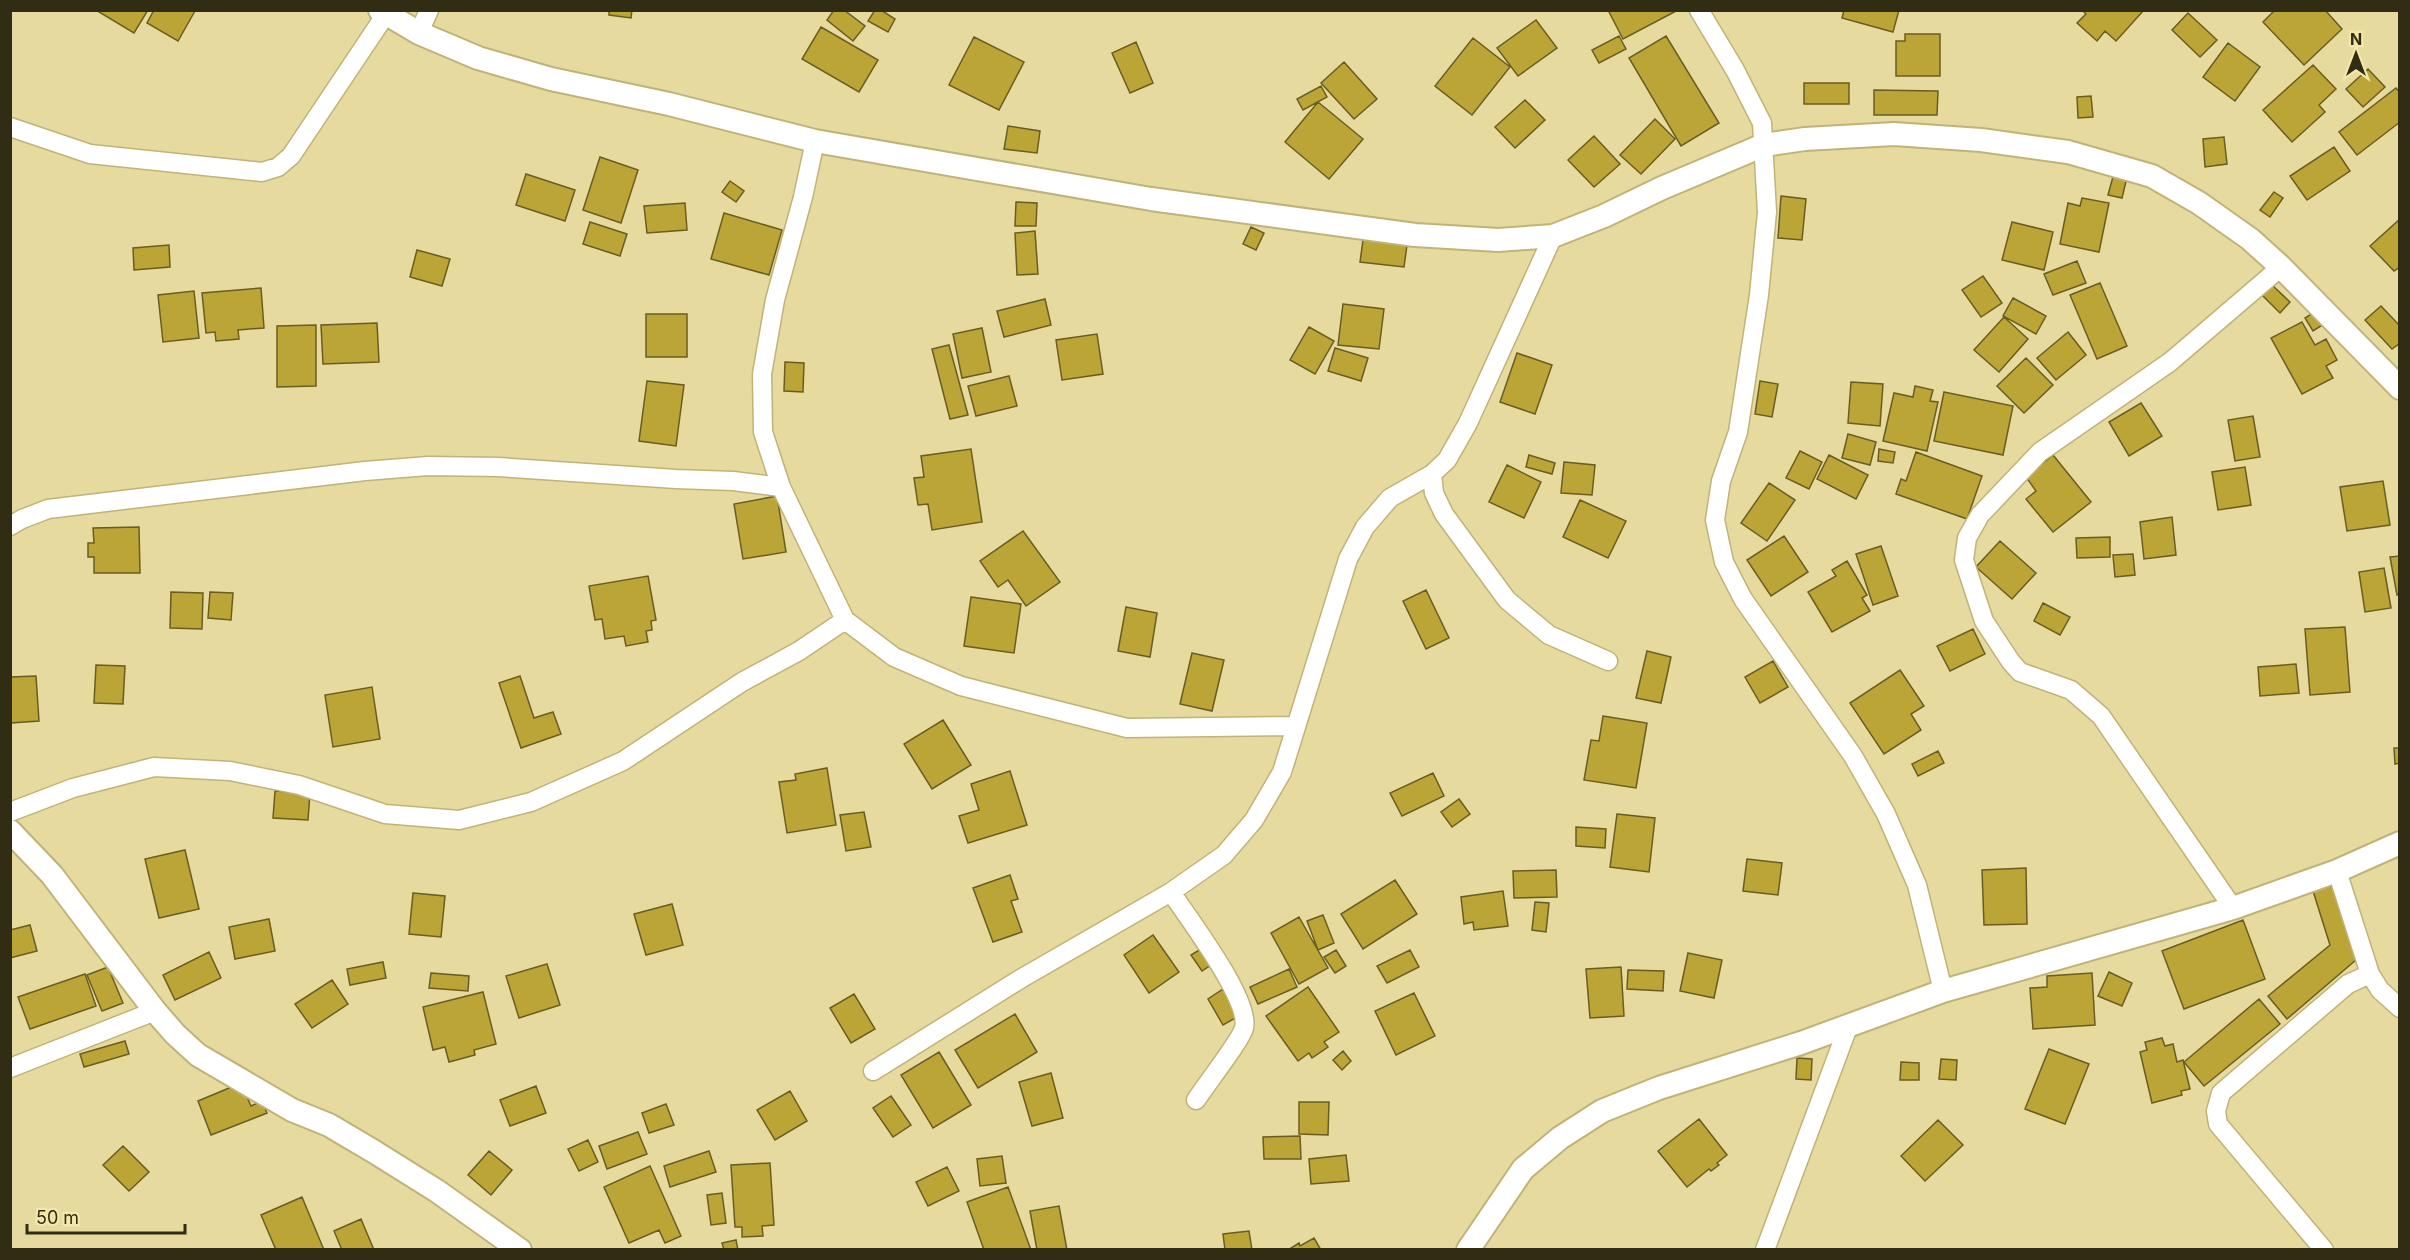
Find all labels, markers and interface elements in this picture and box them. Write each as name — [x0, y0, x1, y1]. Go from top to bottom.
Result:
north arrow — [2326, 24, 2386, 84]
text: N — [2350, 29, 2362, 49]
scale bar — [27, 1197, 184, 1235]
text: 50 m — [36, 1207, 79, 1228]

